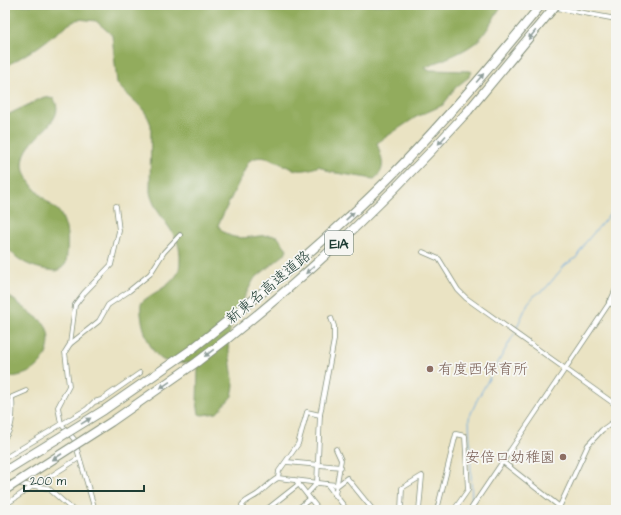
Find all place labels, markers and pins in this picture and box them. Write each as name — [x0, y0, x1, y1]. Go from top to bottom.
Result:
place label: 有度西保育所 — [438, 359, 528, 380]
marker: 有度西保育所 — [425, 364, 435, 374]
place label: 安倍口幼稚園 — [465, 447, 555, 468]
marker: 安倍口幼稚園 — [558, 452, 568, 462]

